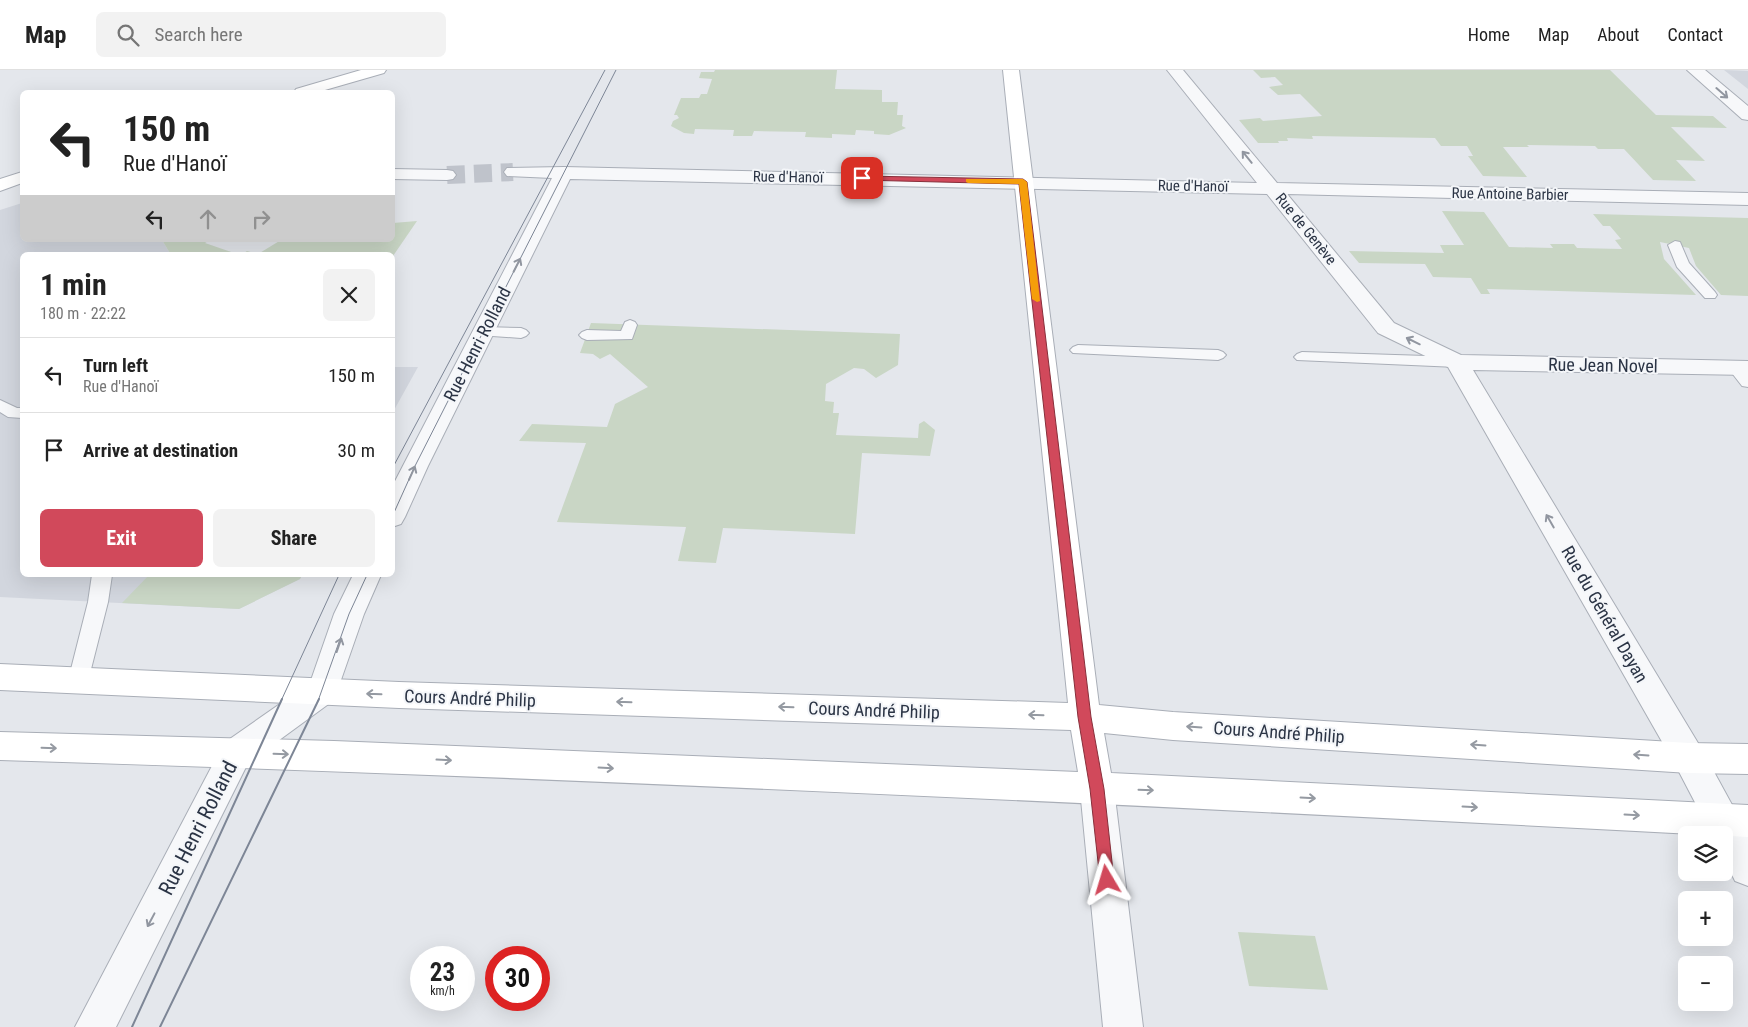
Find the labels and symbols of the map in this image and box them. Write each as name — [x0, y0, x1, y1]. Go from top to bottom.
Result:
one-way arrow — [1715, 87, 1728, 98]
one-way arrow — [1242, 151, 1253, 164]
pin — [841, 157, 883, 199]
street label: Rue d'Hanoï — [753, 167, 825, 187]
street label: Rue d'Hanoï — [1158, 176, 1230, 196]
street label: Rue Antoine Barbier — [1451, 184, 1569, 204]
street label: Rue de Genève — [1272, 190, 1340, 268]
one-way arrow — [513, 258, 522, 273]
street label: Rue Henri Rolland — [439, 283, 515, 405]
one-way arrow — [1406, 336, 1421, 345]
street label: Rue Jean Novel — [1548, 354, 1658, 376]
one-way arrow — [408, 466, 418, 481]
one-way arrow — [1545, 514, 1555, 528]
street label: Rue du Général Dayan — [1557, 542, 1653, 686]
one-way arrow — [335, 638, 344, 653]
street label: Cours André Philip — [404, 685, 536, 711]
one-way arrow — [366, 690, 382, 699]
street label: Cours André Philip — [808, 697, 940, 723]
one-way arrow — [616, 698, 632, 707]
one-way arrow — [779, 703, 795, 712]
one-way arrow — [1028, 711, 1044, 720]
street label: Cours André Philip — [1213, 717, 1345, 747]
one-way arrow — [1186, 722, 1202, 732]
one-way arrow — [1471, 740, 1487, 749]
one-way arrow — [40, 743, 56, 753]
one-way arrow — [272, 749, 289, 759]
one-way arrow — [1633, 750, 1649, 760]
one-way arrow — [435, 756, 451, 765]
street label: Rue Henri Rolland — [154, 757, 242, 899]
one-way arrow — [598, 763, 614, 772]
one-way arrow — [1137, 786, 1153, 795]
one-way arrow — [1300, 794, 1316, 803]
one-way arrow — [1462, 802, 1478, 811]
one-way arrow — [1624, 811, 1640, 820]
position arrow — [1080, 853, 1132, 905]
one-way arrow — [146, 912, 155, 927]
speed limit sign: 30 — [485, 946, 550, 1011]

